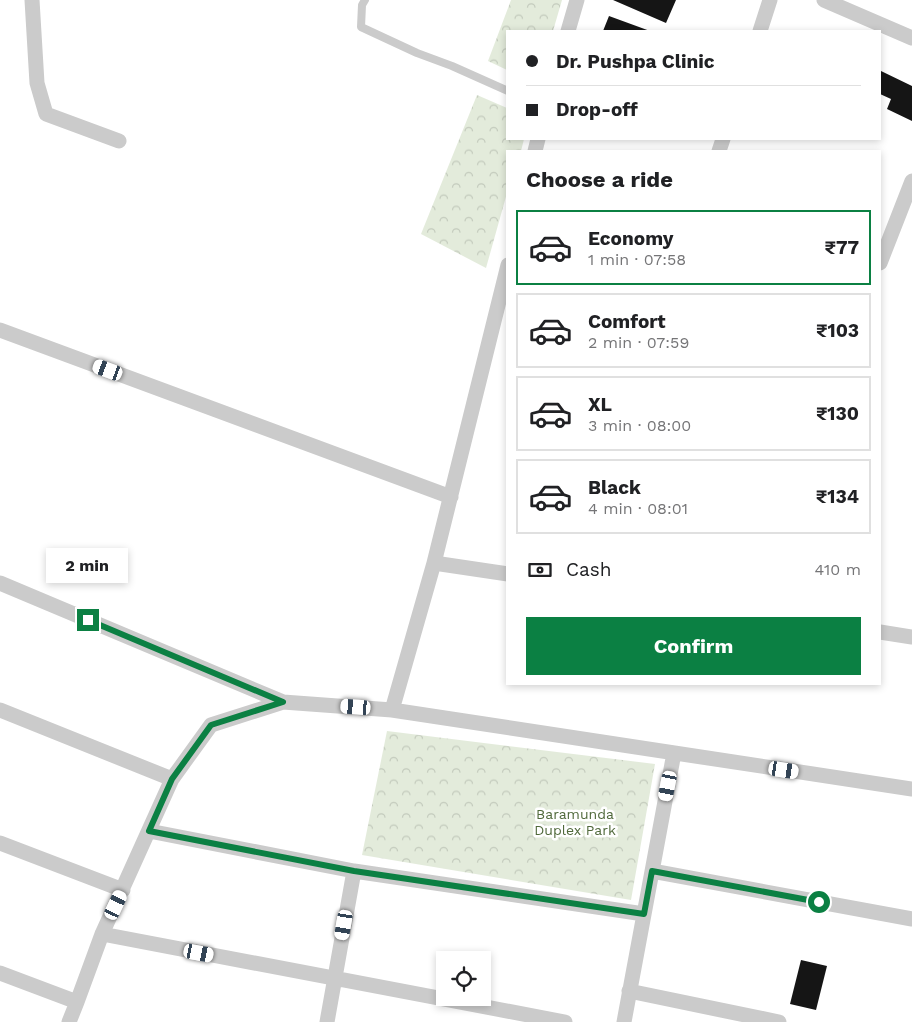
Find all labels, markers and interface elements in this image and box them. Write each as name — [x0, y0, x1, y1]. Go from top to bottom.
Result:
text: Dr. Pushpa Clinic — [556, 50, 715, 73]
text: Drop-off — [556, 98, 638, 121]
text: Choose a ride — [526, 167, 673, 192]
icon: car — [528, 225, 573, 270]
text: Economy — [588, 227, 673, 250]
text: ₹77 — [824, 236, 859, 259]
text: 1 min · 07:58 — [588, 250, 686, 269]
icon: car — [528, 308, 573, 353]
text: Comfort — [588, 310, 666, 333]
text: ₹103 — [816, 319, 859, 342]
text: 2 min · 07:59 — [588, 333, 689, 352]
car — [91, 358, 124, 382]
icon: car — [528, 391, 573, 436]
text: XL — [588, 393, 612, 416]
text: ₹130 — [816, 402, 859, 425]
text: 3 min · 08:00 — [588, 416, 691, 435]
icon: car — [528, 474, 573, 519]
text: Black — [588, 476, 641, 499]
text: ₹134 — [816, 485, 859, 508]
text: 4 min · 08:01 — [588, 499, 688, 518]
callout: 2 min — [47, 548, 129, 582]
text: 2 min — [65, 556, 109, 575]
icon: cash — [526, 556, 554, 584]
text: Cash — [566, 558, 612, 581]
text: 410 m — [815, 560, 861, 579]
route end — [77, 609, 99, 631]
button: Confirm — [526, 617, 861, 675]
car — [340, 698, 371, 716]
car — [768, 760, 799, 780]
car — [657, 770, 678, 802]
park label: Baramunda Duplex Park — [534, 806, 616, 838]
car — [102, 888, 129, 922]
route start — [808, 891, 830, 913]
car — [334, 909, 353, 941]
car — [182, 943, 215, 963]
map controls — [436, 951, 491, 1006]
button: locate — [436, 951, 491, 1006]

